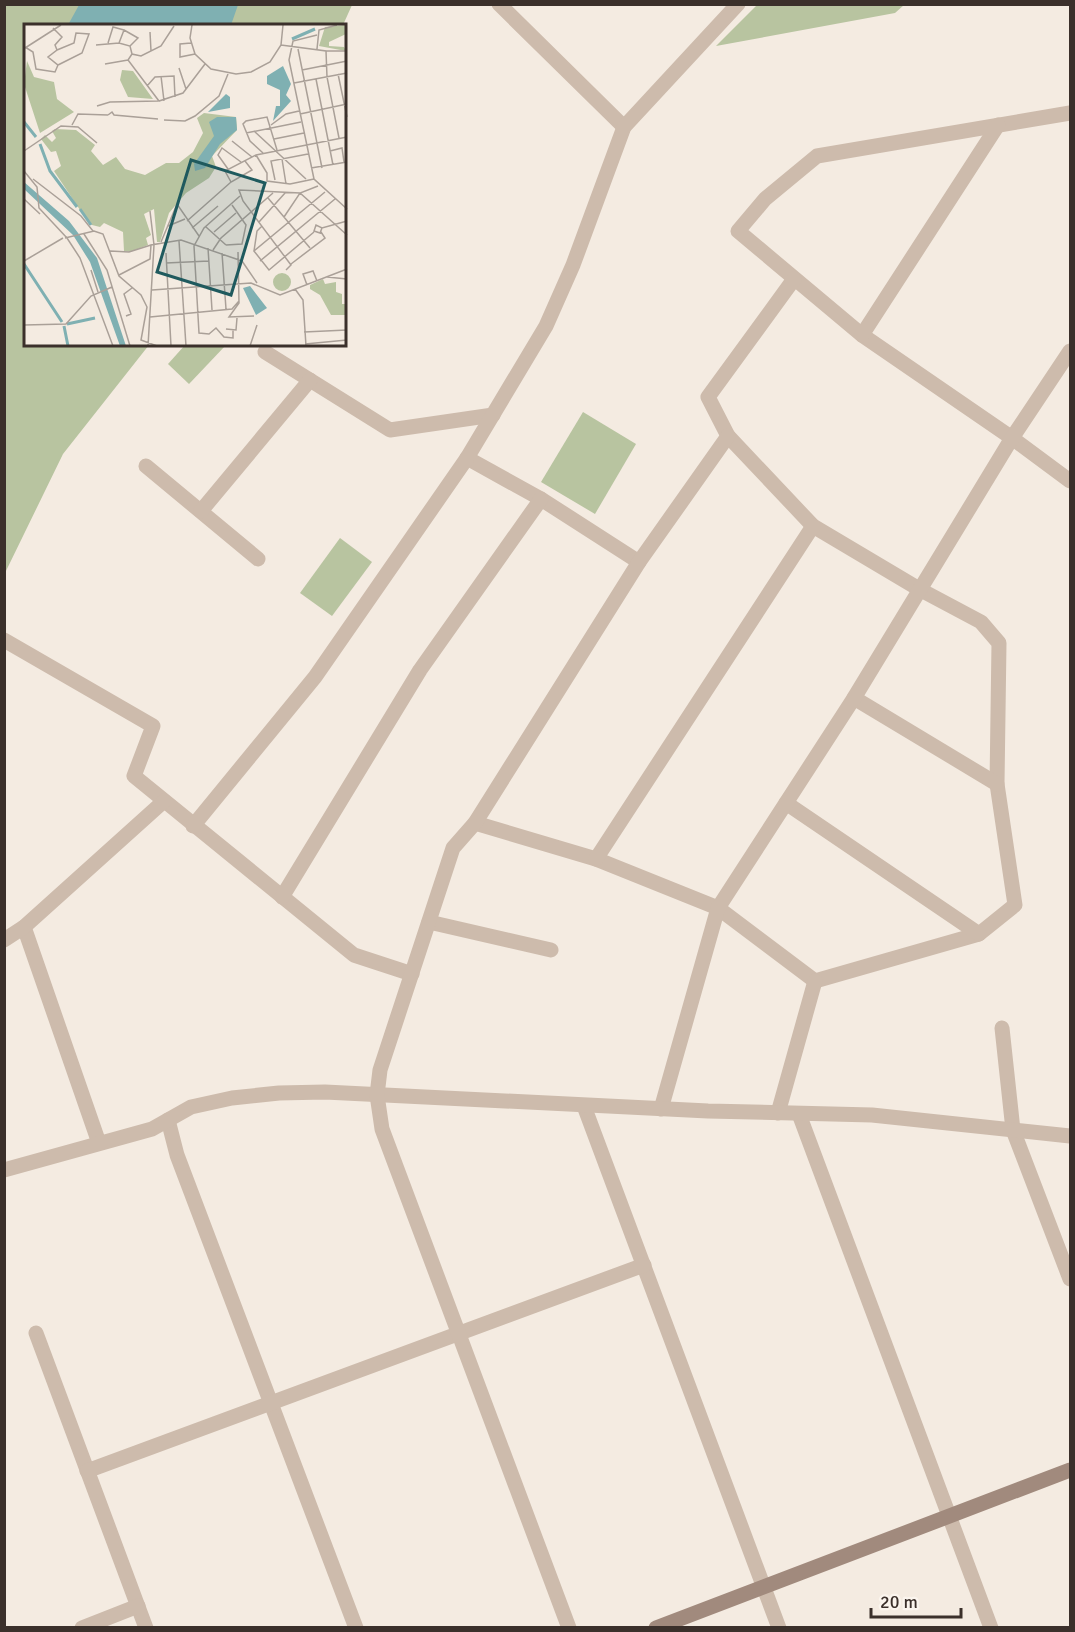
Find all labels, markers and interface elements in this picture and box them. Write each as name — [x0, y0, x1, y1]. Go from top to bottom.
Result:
inset map — [24, 24, 346, 346]
scale bar — [871, 1581, 961, 1619]
text: 20 m — [880, 1591, 918, 1613]

